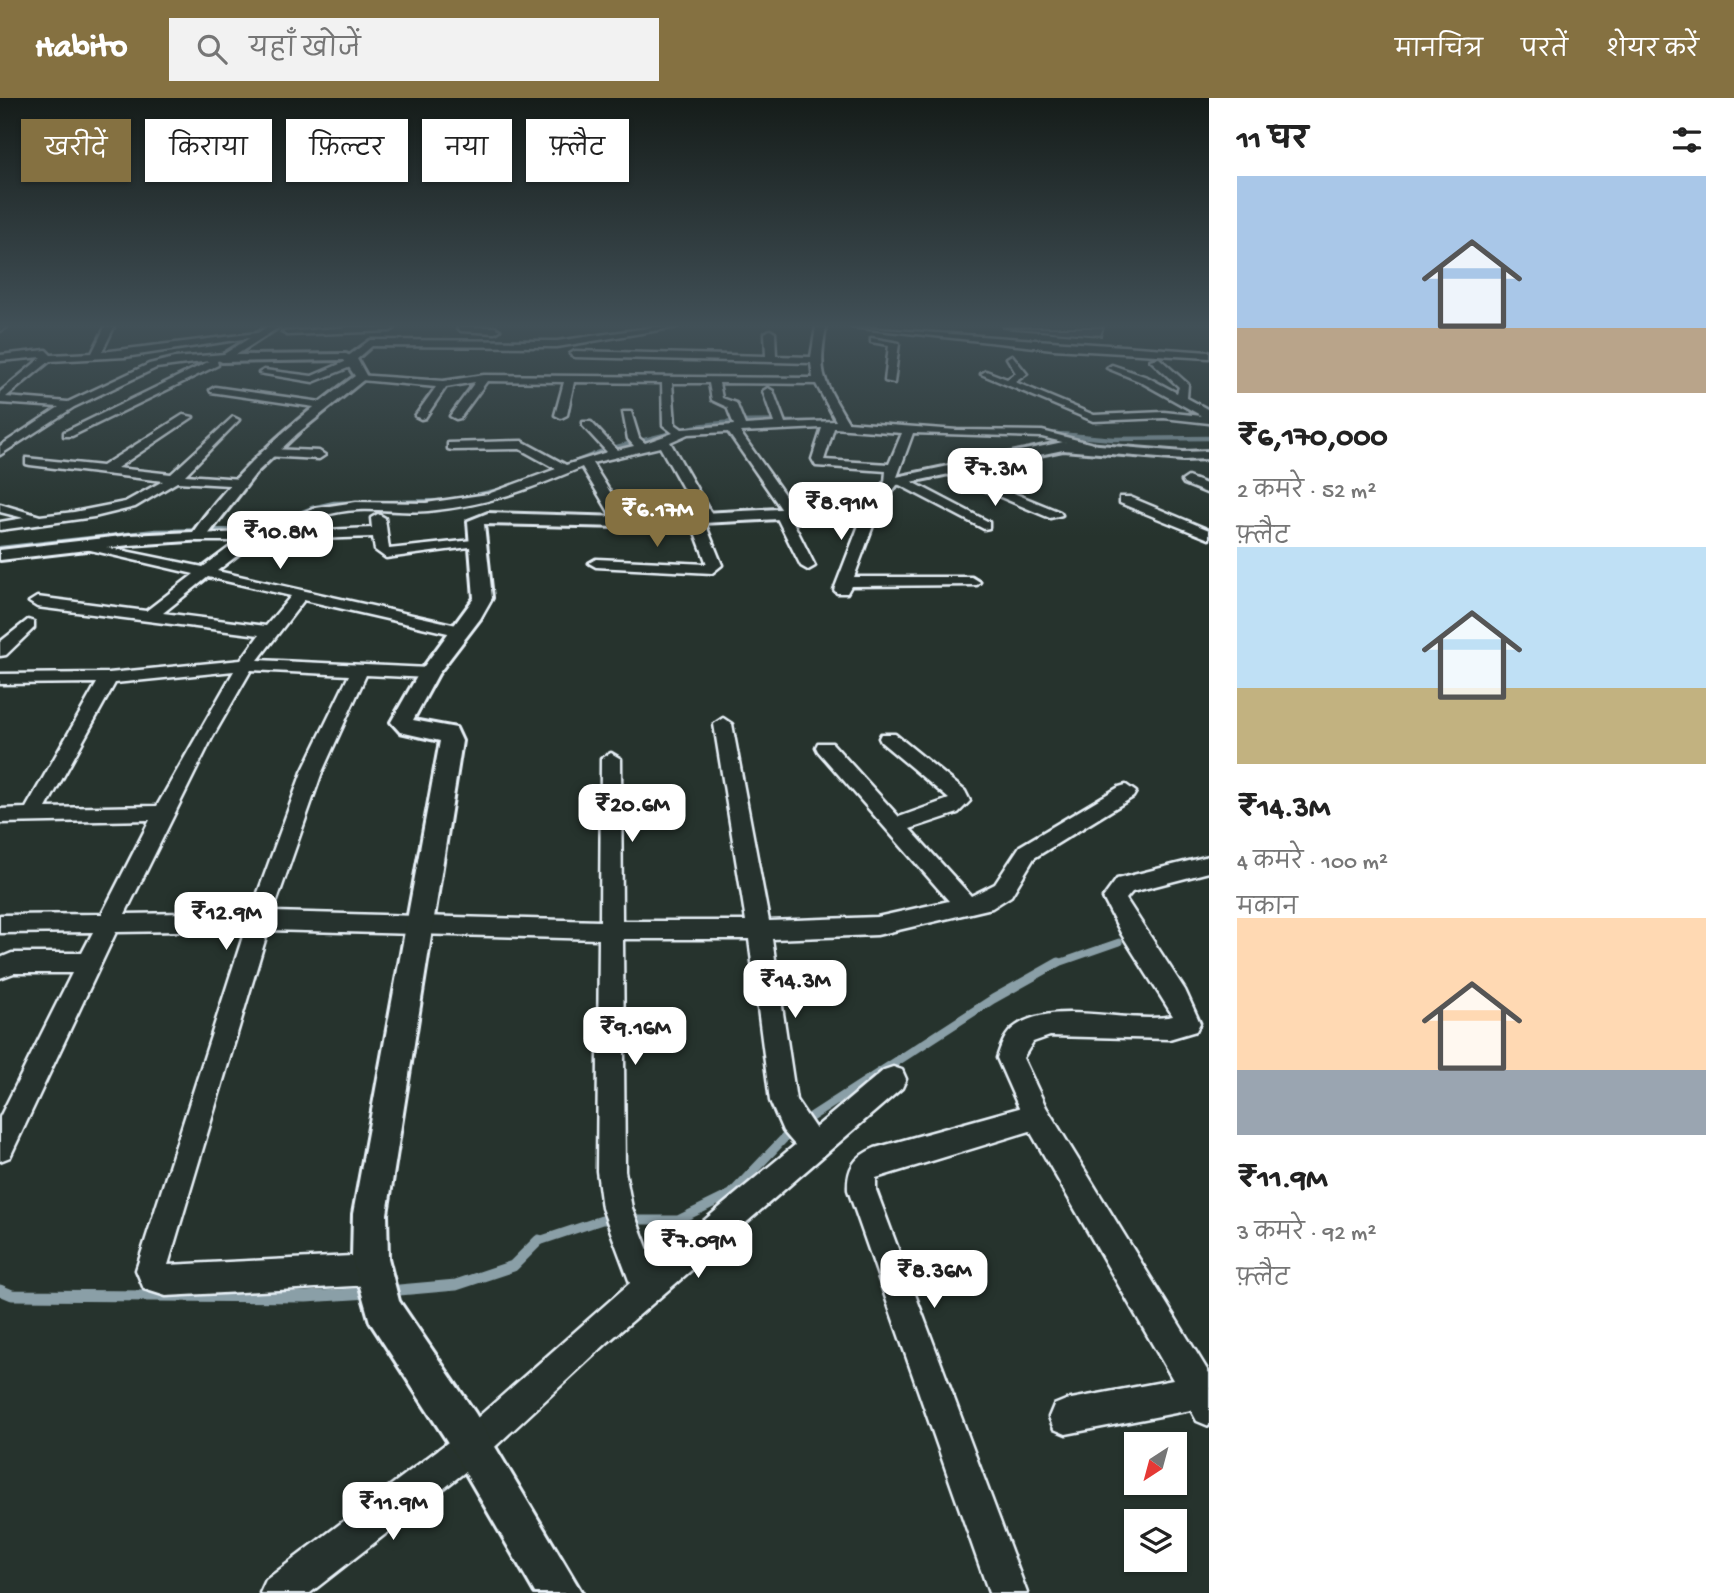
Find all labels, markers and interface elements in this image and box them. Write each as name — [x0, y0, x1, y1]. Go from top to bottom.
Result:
search box — [169, 18, 659, 81]
text: Habito — [35, 30, 127, 68]
icon: search — [193, 30, 231, 68]
text: यहाँ खोजें — [249, 36, 361, 67]
text: मानचित्र — [1395, 37, 1483, 66]
text: परतें — [1521, 37, 1568, 66]
text: शेयर करें — [1606, 37, 1699, 66]
chip: खरीदें — [21, 119, 131, 182]
chip: किराया — [145, 119, 272, 182]
chip: फ़िल्टर — [286, 119, 408, 182]
chip: नया — [422, 119, 512, 182]
chip: फ़्लैट — [526, 119, 629, 182]
icon: filters — [1668, 121, 1706, 159]
text: 11 घर — [1237, 125, 1308, 160]
icon: home — [1409, 221, 1535, 347]
text: ₹6,170,000 — [1237, 422, 1387, 457]
pin: ₹7.3M — [946, 448, 1044, 508]
text: ₹7.3M — [964, 457, 1026, 484]
text: 2 कमरे · 52 m² — [1237, 479, 1376, 506]
pin: ₹8.91M — [784, 482, 898, 542]
pin: ₹6.17M — [600, 490, 714, 549]
text: ₹8.91M — [805, 491, 877, 518]
text: ₹6.17M — [621, 498, 693, 525]
pin: ₹10.8M — [223, 512, 337, 571]
text: ₹10.8M — [243, 520, 317, 547]
text: फ़्लैट — [1237, 525, 1289, 552]
icon: home — [1409, 592, 1535, 718]
pin: ₹20.6M — [575, 784, 689, 844]
text: ₹20.6M — [595, 793, 669, 820]
text: ₹14.3M — [1237, 793, 1330, 828]
text: 4 कमरे · 100 m² — [1237, 850, 1388, 877]
pin: ₹12.9M — [169, 892, 283, 952]
text: मकान — [1237, 896, 1298, 923]
text: ₹12.9M — [190, 901, 262, 928]
pin: ₹14.3M — [738, 960, 852, 1020]
icon: home — [1409, 963, 1535, 1089]
text: ₹14.3M — [759, 969, 831, 996]
pin: ₹9.16M — [578, 1007, 692, 1067]
text: ₹9.16M — [599, 1016, 671, 1043]
text: ₹11.9M — [1237, 1164, 1327, 1199]
pin: ₹7.09M — [641, 1220, 755, 1280]
text: 3 कमरे · 92 m² — [1237, 1221, 1376, 1248]
text: ₹7.09M — [660, 1229, 736, 1256]
pin: ₹8.36M — [877, 1250, 991, 1310]
text: ₹8.36M — [896, 1259, 972, 1286]
text: फ़्लैट — [1237, 1267, 1289, 1294]
north arrow — [1124, 1432, 1186, 1494]
map controls — [1124, 1432, 1187, 1572]
pin: ₹11.9M — [336, 1482, 450, 1542]
text: ₹11.9M — [358, 1491, 428, 1518]
button: layers — [1124, 1509, 1187, 1572]

